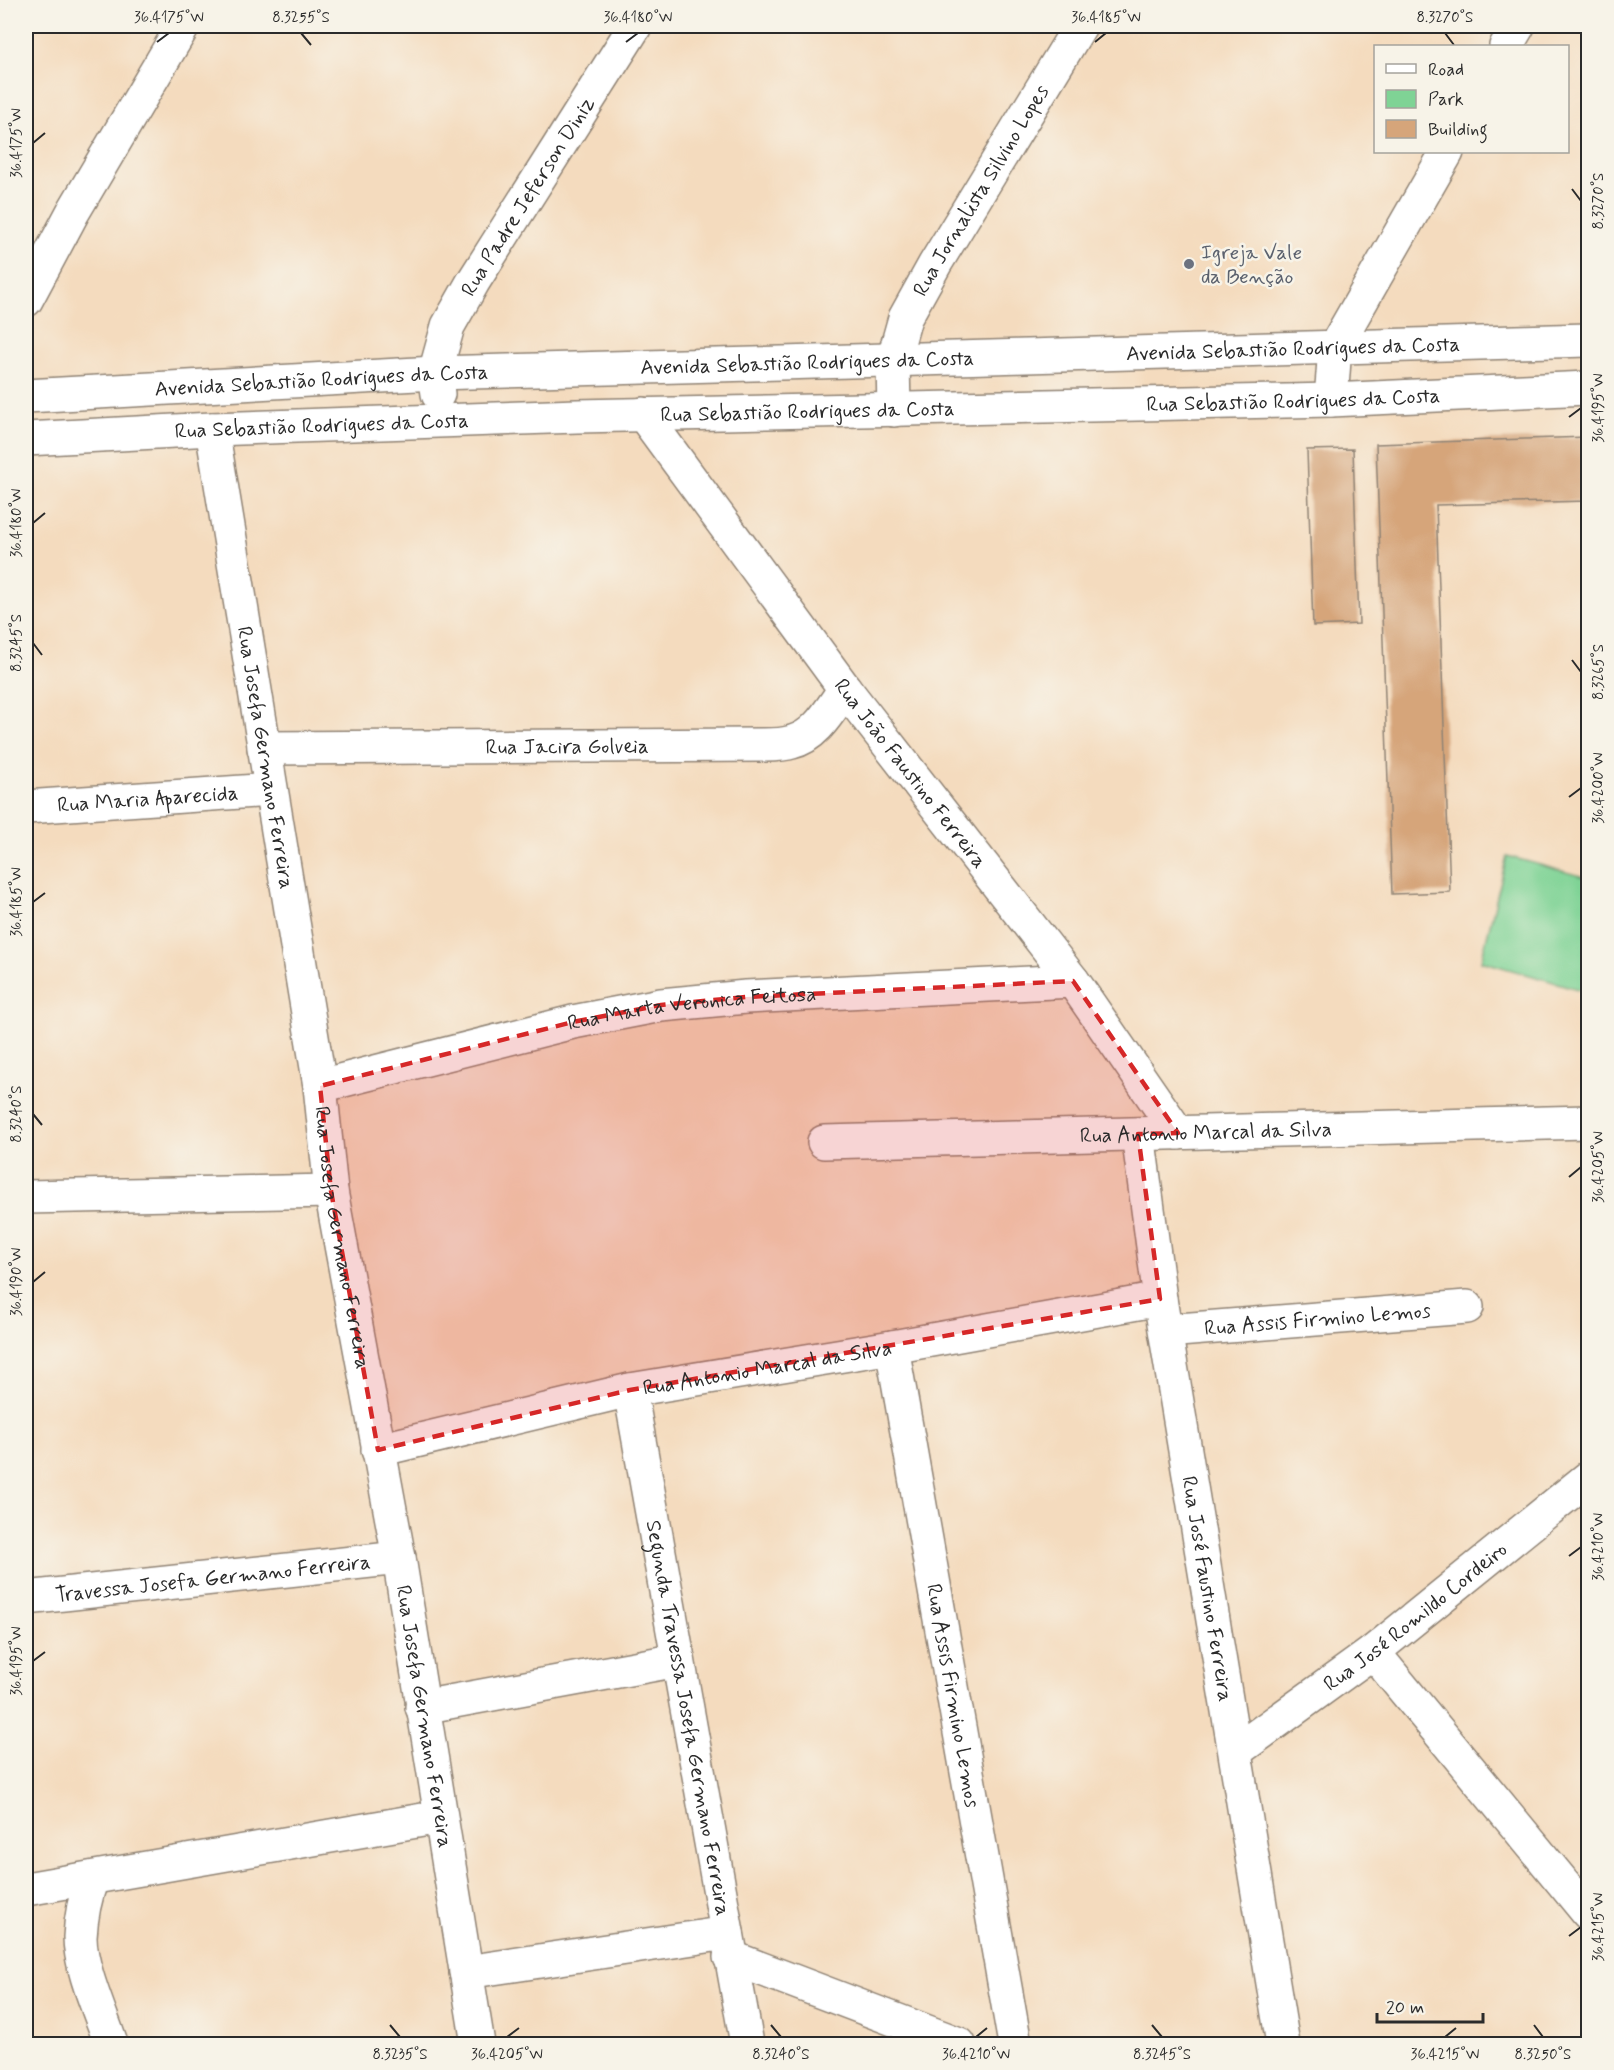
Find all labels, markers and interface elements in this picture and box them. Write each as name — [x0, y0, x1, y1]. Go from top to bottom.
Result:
text: 36.4175°W — [134, 8, 204, 28]
text: 8.3255°S — [272, 8, 330, 28]
text: 36.4180°W — [604, 8, 672, 28]
text: 36.4185°W — [1071, 8, 1141, 28]
text: 8.3270°S — [1417, 8, 1473, 28]
legend — [1374, 45, 1569, 153]
text: Road — [1428, 58, 1464, 82]
street label: Rua Jornalista Silvino Lopes — [907, 80, 1056, 302]
text: Park — [1428, 88, 1464, 112]
street label: Rua Padre Jeferson Diniz — [455, 92, 602, 302]
text: 36.4175°W — [7, 108, 27, 178]
text: Building — [1428, 118, 1488, 144]
text: 8.3270°S — [1589, 173, 1609, 229]
place label: Igreja Vale da Benção — [1201, 239, 1302, 291]
marker: Igreja Vale da Benção — [1182, 257, 1196, 271]
street label: Avenida Sebastião Rodrigues da Costa — [1126, 331, 1460, 368]
street label: Avenida Sebastião Rodrigues da Costa — [640, 345, 975, 382]
street label: Avenida Sebastião Rodrigues da Costa — [154, 358, 489, 404]
text: 36.4195°W — [1589, 373, 1609, 443]
street label: Rua Sebastião Rodrigues da Costa — [1146, 382, 1441, 419]
street label: Rua Sebastião Rodrigues da Costa — [660, 395, 955, 429]
street label: Rua Sebastião Rodrigues da Costa — [174, 407, 469, 446]
text: 36.4180°W — [7, 489, 27, 557]
text: 8.3245°S — [7, 614, 27, 672]
street label: Rua Josefa Germano Ferreira — [230, 624, 300, 891]
text: 8.3265°S — [1589, 644, 1609, 700]
street label: Rua João Faustino Ferreira — [827, 673, 993, 874]
street label: Rua Jacira Golveia — [485, 733, 649, 762]
text: 36.4200°W — [1589, 752, 1609, 824]
street label: Rua Maria Aparecida — [56, 779, 239, 820]
text: 36.4185°W — [7, 867, 27, 937]
street label: Rua Marta Veronica Feitosa — [565, 981, 817, 1038]
text: 8.3240°S — [7, 1085, 27, 1143]
street label: Rua Josefa Germano Ferreira — [307, 1105, 377, 1371]
street label: Rua Antonio Marcal da Silva — [1080, 1116, 1332, 1150]
text: 36.4205°W — [1589, 1131, 1609, 1203]
text: 36.4190°W — [7, 1248, 27, 1316]
street label: Rua Assis Firmino Lemos — [1203, 1297, 1432, 1343]
street label: Rua Antonio Marcal da Silva — [641, 1334, 894, 1403]
street label: Rua José Faustino Ferreira — [1174, 1474, 1239, 1704]
text: 36.4210°W — [1589, 1513, 1609, 1581]
street label: Segunda Travessa Josefa Germano Ferreira — [639, 1518, 737, 1918]
street label: Rua José Romildo Cordeiro — [1318, 1536, 1513, 1698]
street label: Travessa Josefa Germano Ferreira — [54, 1548, 372, 1610]
street label: Rua Assis Firmino Lemos — [919, 1582, 986, 1810]
street label: Rua Josefa Germano Ferreira — [389, 1583, 459, 1850]
text: 36.4195°W — [7, 1626, 27, 1696]
text: 36.4215°W — [1589, 1893, 1609, 1961]
scale bar — [1377, 1986, 1484, 2024]
text: 20 m — [1386, 1996, 1424, 2020]
text: 8.3235°S — [372, 2045, 428, 2065]
text: 36.4205°W — [471, 2045, 543, 2065]
text: 8.3240°S — [752, 2045, 810, 2065]
text: 36.4210°W — [942, 2045, 1010, 2065]
text: 8.3245°S — [1133, 2045, 1191, 2065]
text: 36.4215°W — [1411, 2045, 1479, 2065]
text: 8.3250°S — [1515, 2045, 1571, 2065]

